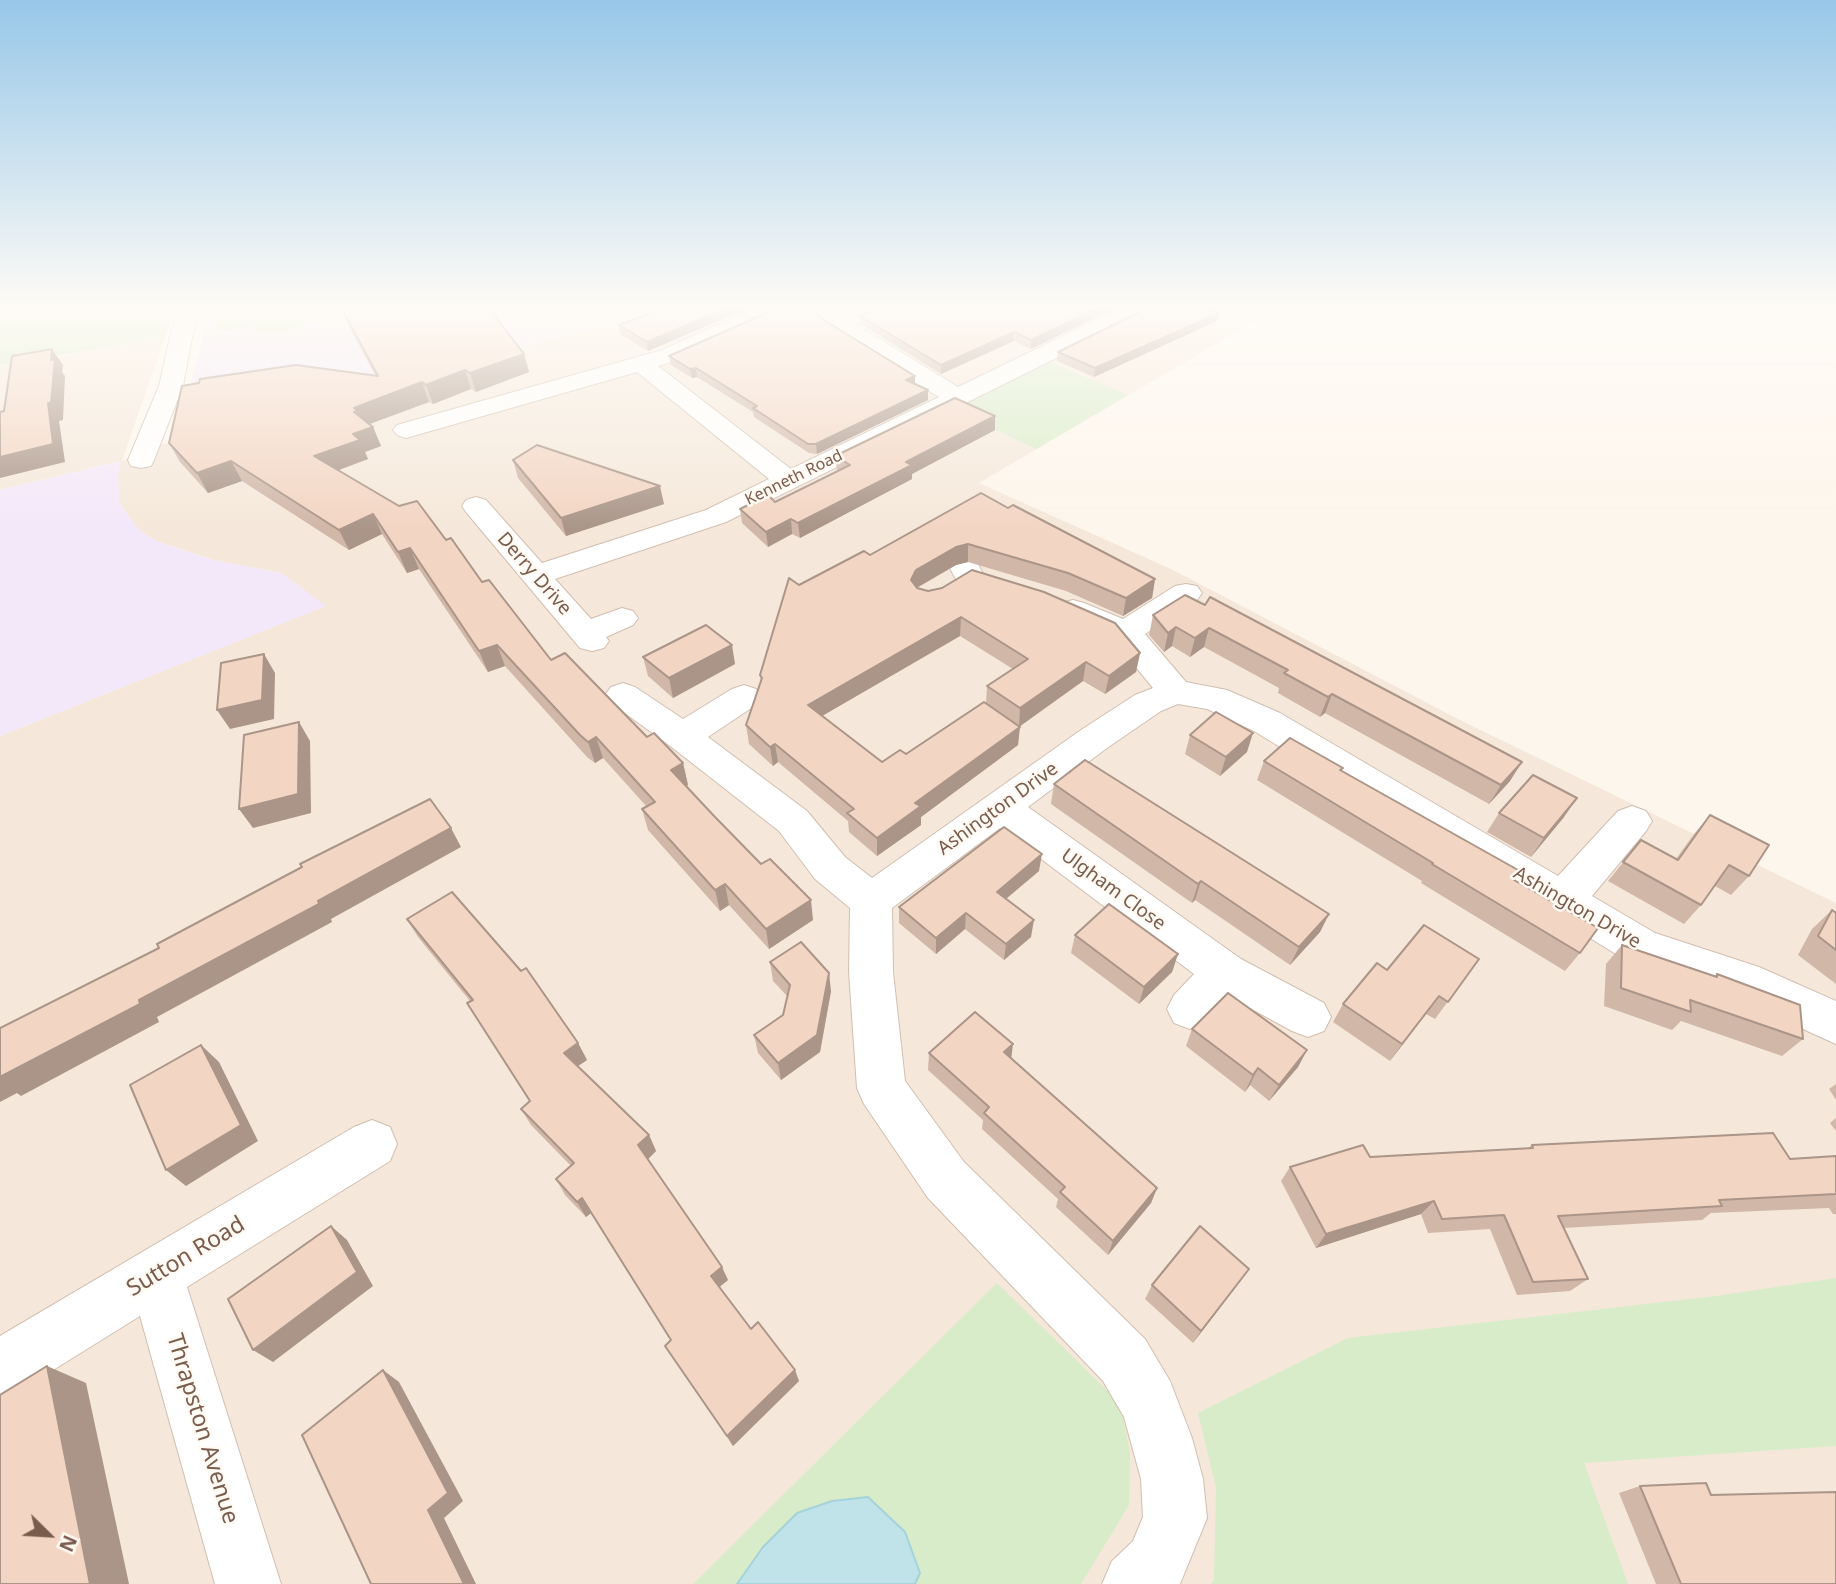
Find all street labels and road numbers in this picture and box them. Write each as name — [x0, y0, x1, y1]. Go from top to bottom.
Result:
street label: Kenneth Road — [742, 446, 846, 510]
street label: Derry Drive — [492, 528, 576, 620]
street label: Ashington Drive — [933, 758, 1063, 860]
street label: Ulgham Close — [1056, 844, 1170, 936]
street label: Ashington Drive — [1509, 862, 1645, 954]
street label: Sutton Road — [122, 1211, 250, 1303]
street label: Thrapston Avenue — [160, 1331, 244, 1527]

